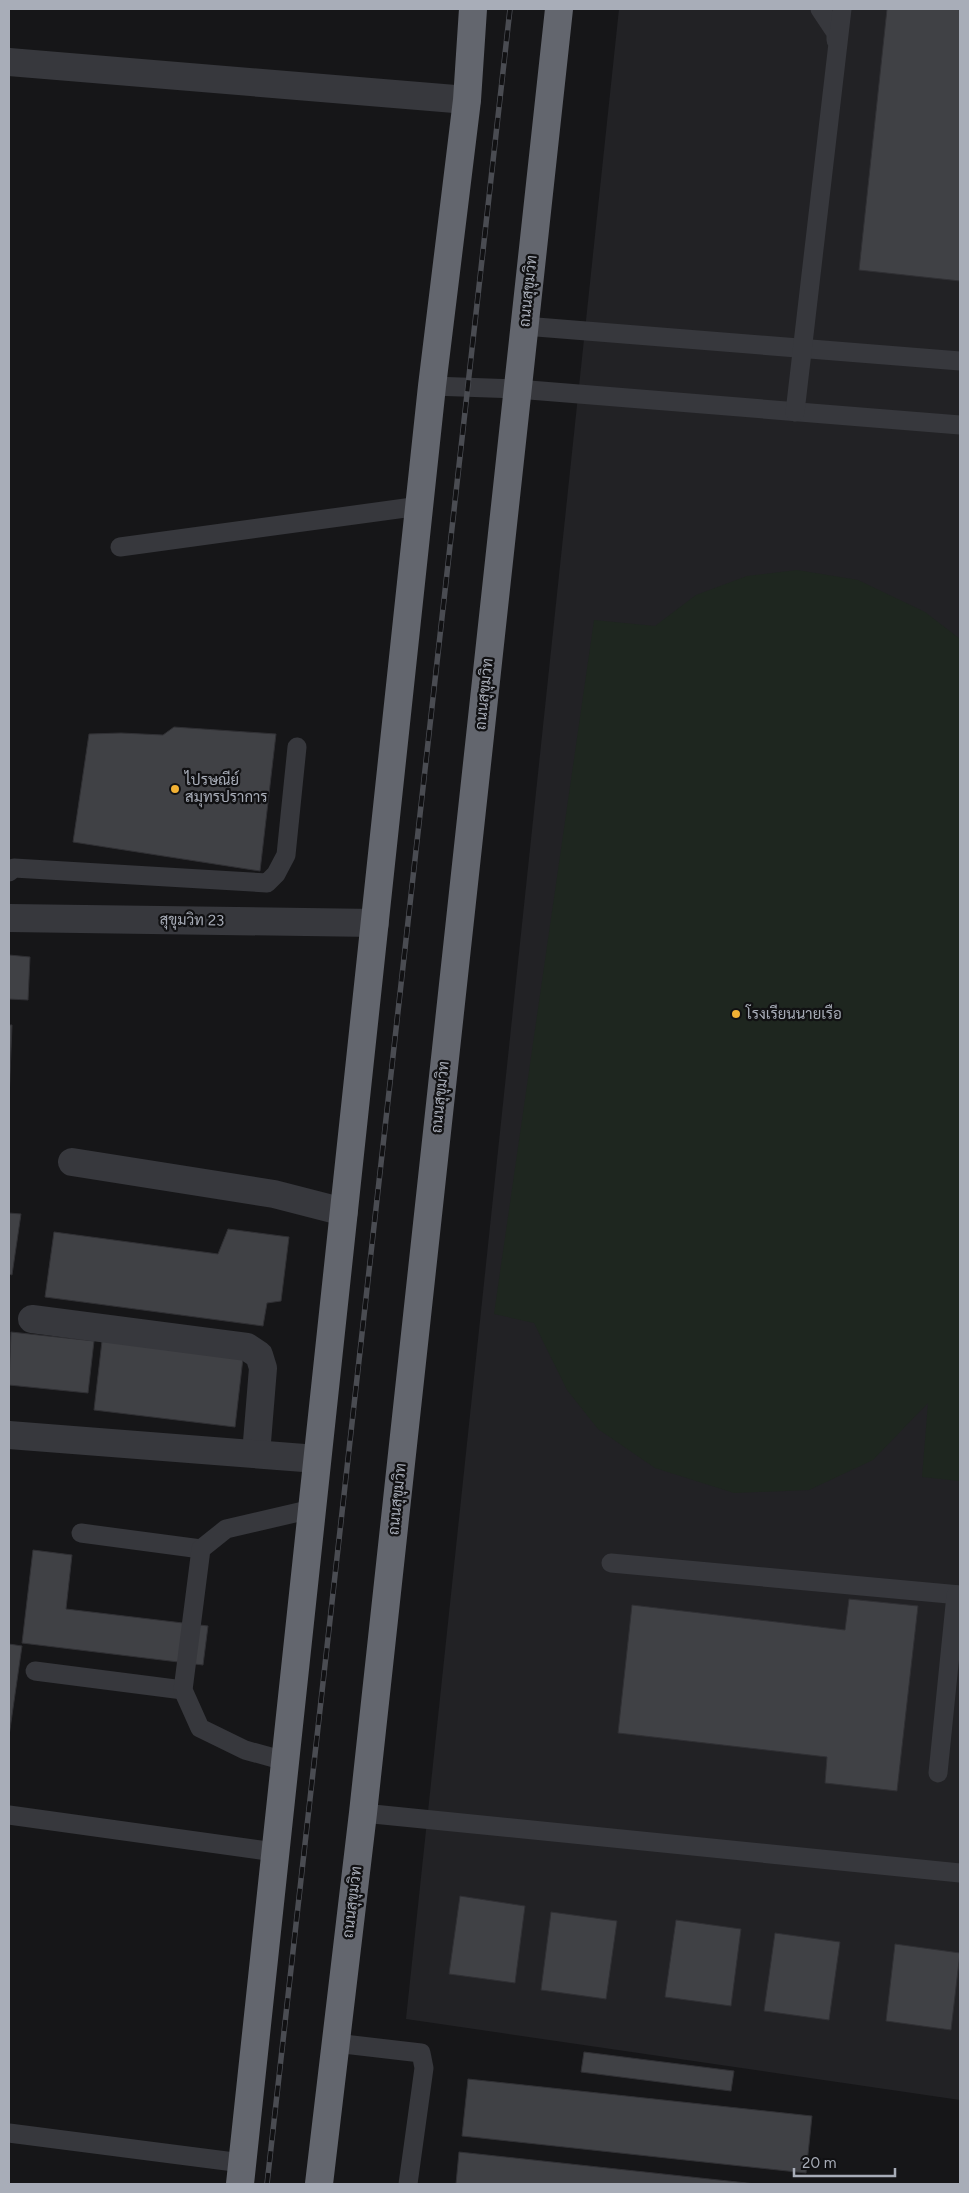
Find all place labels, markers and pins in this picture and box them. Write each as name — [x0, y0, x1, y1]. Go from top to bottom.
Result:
place label: ไปรษณีย์ สมุทรปราการ — [184, 770, 268, 808]
marker: ไปรษณีย์ สมุทรปราการ — [169, 783, 181, 795]
place label: โรงเรียนนายเรือ — [745, 1004, 842, 1023]
marker: โรงเรียนนายเรือ — [730, 1008, 742, 1020]

